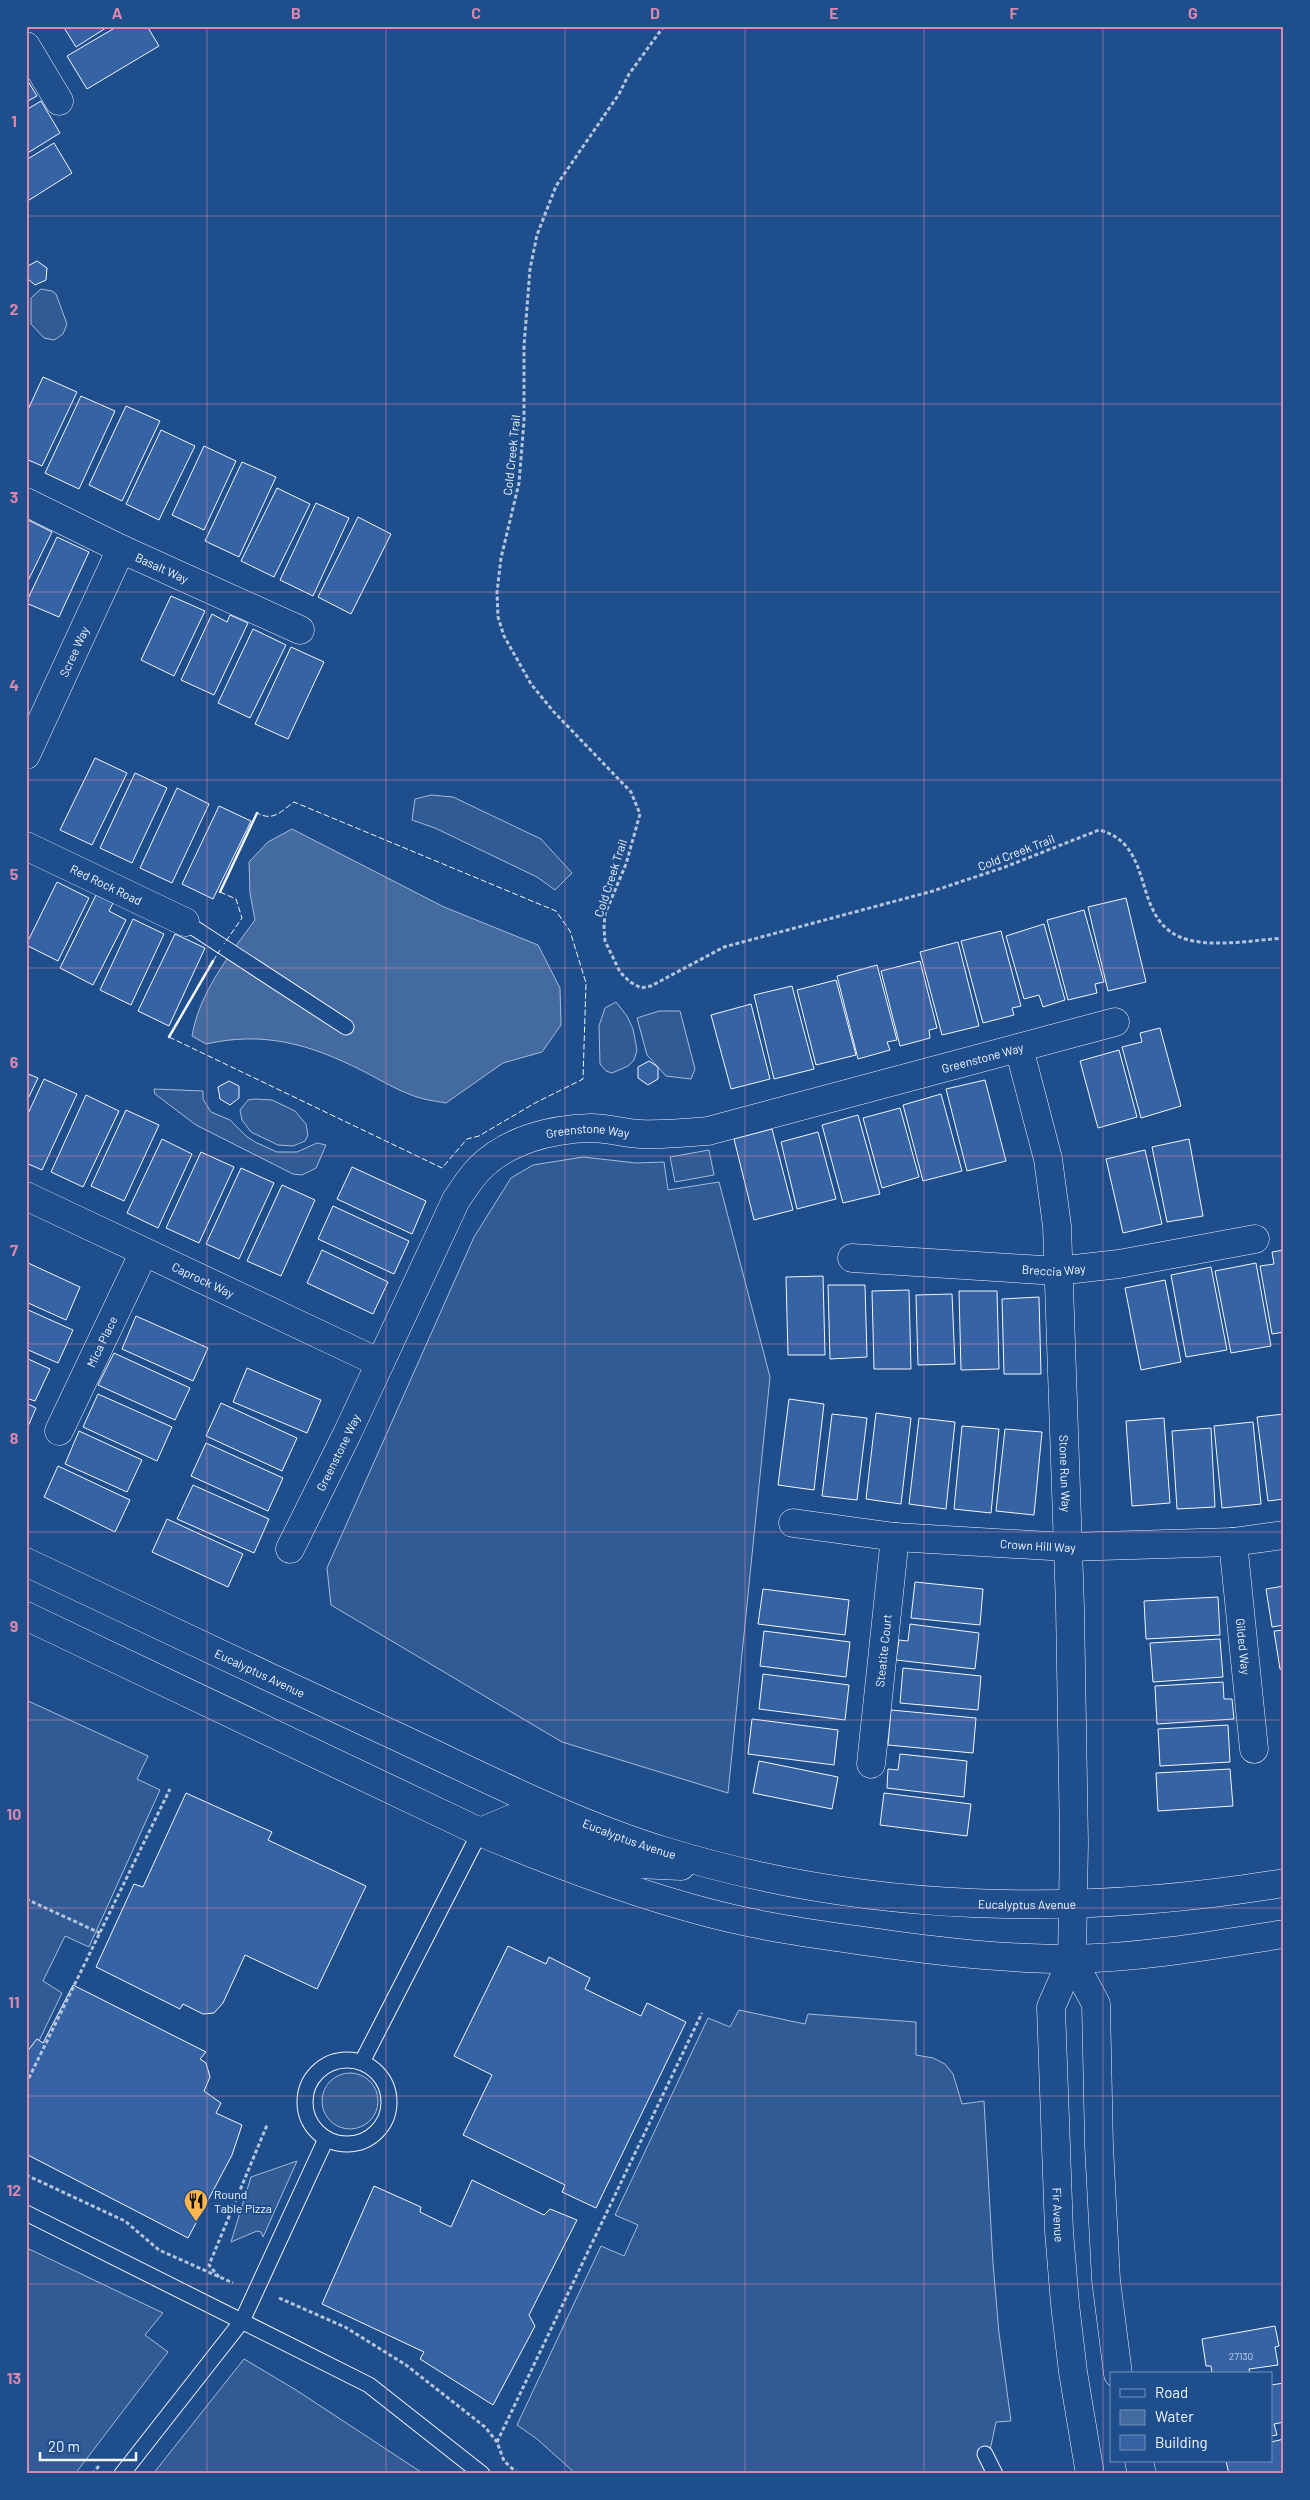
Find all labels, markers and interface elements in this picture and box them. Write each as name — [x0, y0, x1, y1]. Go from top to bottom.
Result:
text: A — [112, 3, 123, 22]
text: B — [291, 3, 301, 22]
text: C — [471, 3, 481, 22]
text: D — [650, 3, 660, 22]
text: E — [829, 3, 839, 22]
text: F — [1010, 3, 1019, 22]
text: G — [1188, 3, 1198, 22]
text: 1 — [11, 111, 17, 130]
text: 2 — [10, 299, 19, 318]
street label: Cold Creek Trail — [500, 414, 522, 496]
text: 3 — [10, 487, 18, 506]
street label: Basalt Way — [133, 550, 191, 586]
street label: Scree Way — [56, 623, 92, 679]
text: 4 — [9, 675, 19, 694]
street label: Cold Creek Trail — [976, 831, 1056, 873]
street label: Cold Creek Trail — [591, 837, 629, 919]
street label: Red Rock Road — [68, 861, 144, 907]
text: 5 — [10, 864, 19, 883]
street label: Greenstone Way — [940, 1040, 1025, 1075]
text: 6 — [10, 1052, 19, 1071]
street label: Greenstone Way — [544, 1121, 631, 1140]
text: 7 — [10, 1240, 18, 1259]
street label: Caprock Way — [170, 1259, 237, 1300]
street label: Breccia Way — [1021, 1261, 1087, 1278]
street label: Mica Place — [83, 1314, 120, 1369]
street label: Greenstone Way — [313, 1411, 363, 1493]
text: 8 — [10, 1428, 19, 1447]
street label: Stone Run Way — [1057, 1435, 1074, 1513]
street label: Crown Hill Way — [1000, 1536, 1076, 1554]
street label: Steatite Court — [872, 1613, 894, 1688]
text: 9 — [10, 1616, 18, 1635]
street label: Gilded Way — [1234, 1618, 1253, 1676]
street label: Eucalyptus Avenue — [213, 1646, 307, 1700]
text: 10 — [7, 1804, 21, 1823]
street label: Eucalyptus Avenue — [581, 1815, 678, 1861]
street label: Eucalyptus Avenue — [978, 1896, 1076, 1911]
text: 11 — [8, 1992, 20, 2011]
text: 12 — [7, 2180, 21, 2199]
place label: Round Table Pizza — [214, 2187, 272, 2215]
street label: Fir Avenue — [1050, 2187, 1067, 2243]
restaurant icon: Round Table Pizza — [183, 2188, 209, 2222]
house number: 27130 — [1229, 2350, 1253, 2362]
text: 13 — [7, 2368, 21, 2387]
legend — [1110, 2372, 1272, 2462]
text: Road — [1155, 2383, 1188, 2401]
text: Water — [1155, 2407, 1194, 2425]
scale bar — [40, 2430, 136, 2462]
text: Building — [1155, 2433, 1208, 2451]
text: 20 m — [48, 2437, 80, 2455]

